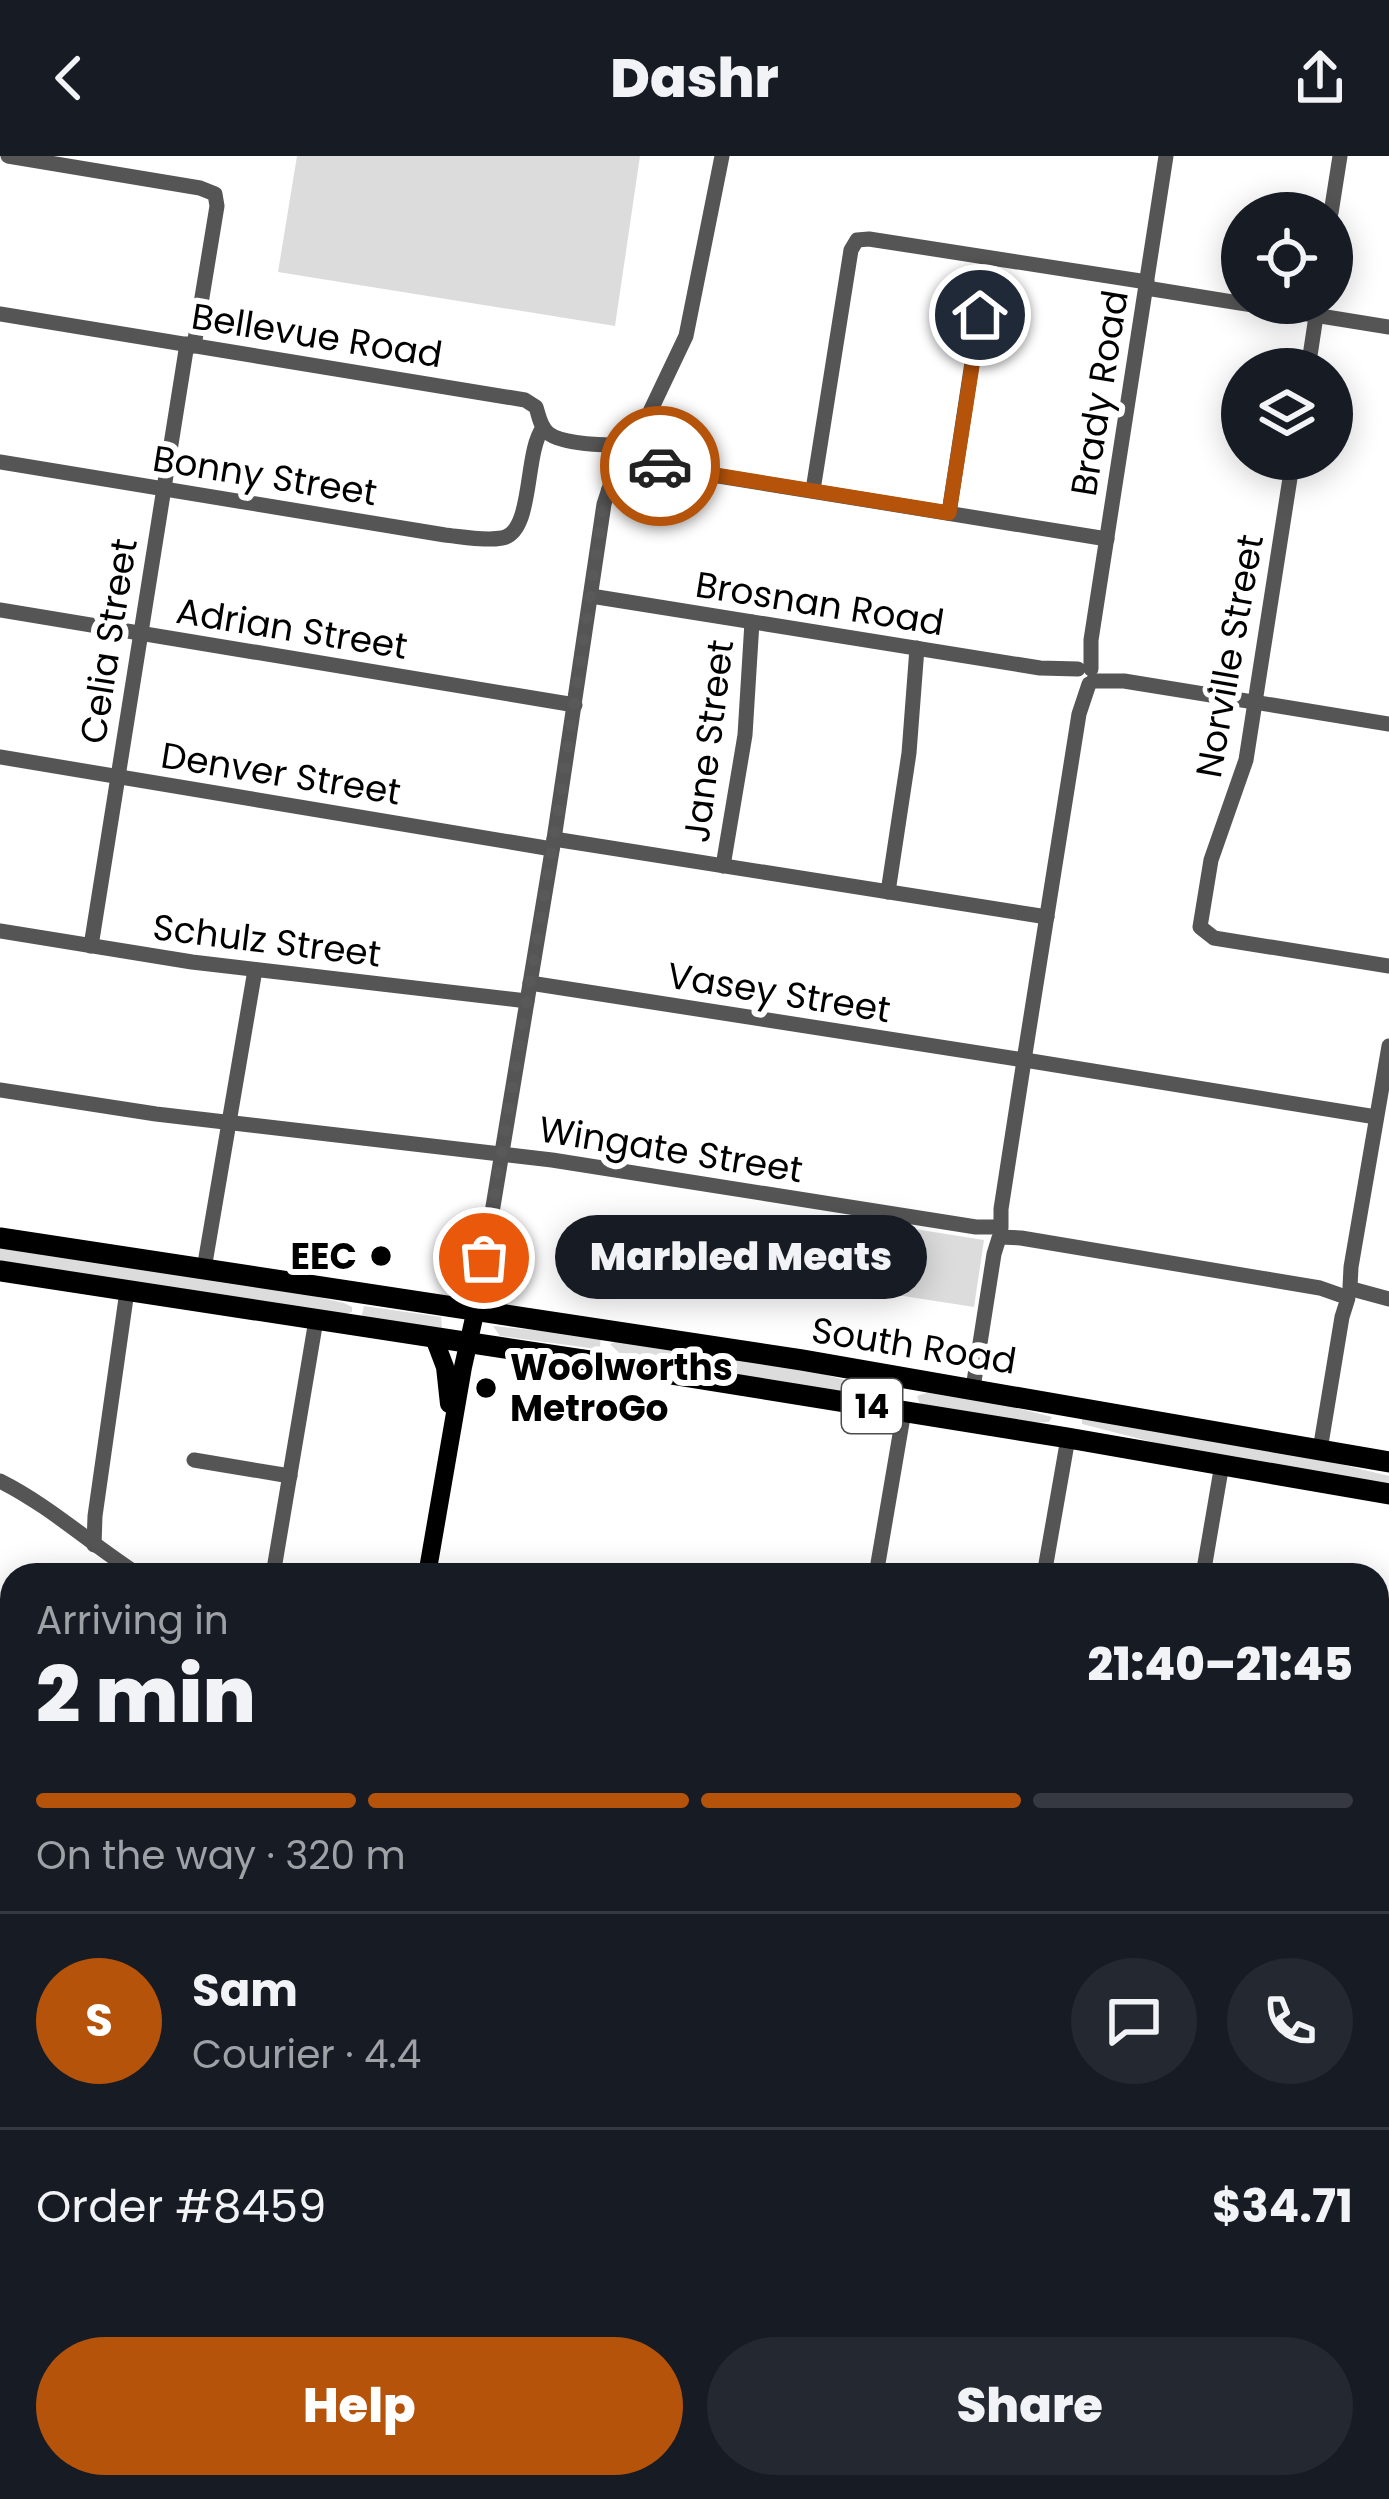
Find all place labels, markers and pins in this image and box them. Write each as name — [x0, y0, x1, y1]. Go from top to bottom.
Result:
pin — [929, 264, 1031, 366]
pin — [433, 1207, 535, 1309]
callout: Marbled Meats — [556, 1216, 928, 1300]
place label: EEC — [291, 1231, 357, 1282]
marker: EEC — [368, 1243, 394, 1269]
place label: Woolworths MetroGo — [510, 1342, 733, 1434]
marker: Woolworths MetroGo — [473, 1375, 499, 1401]

